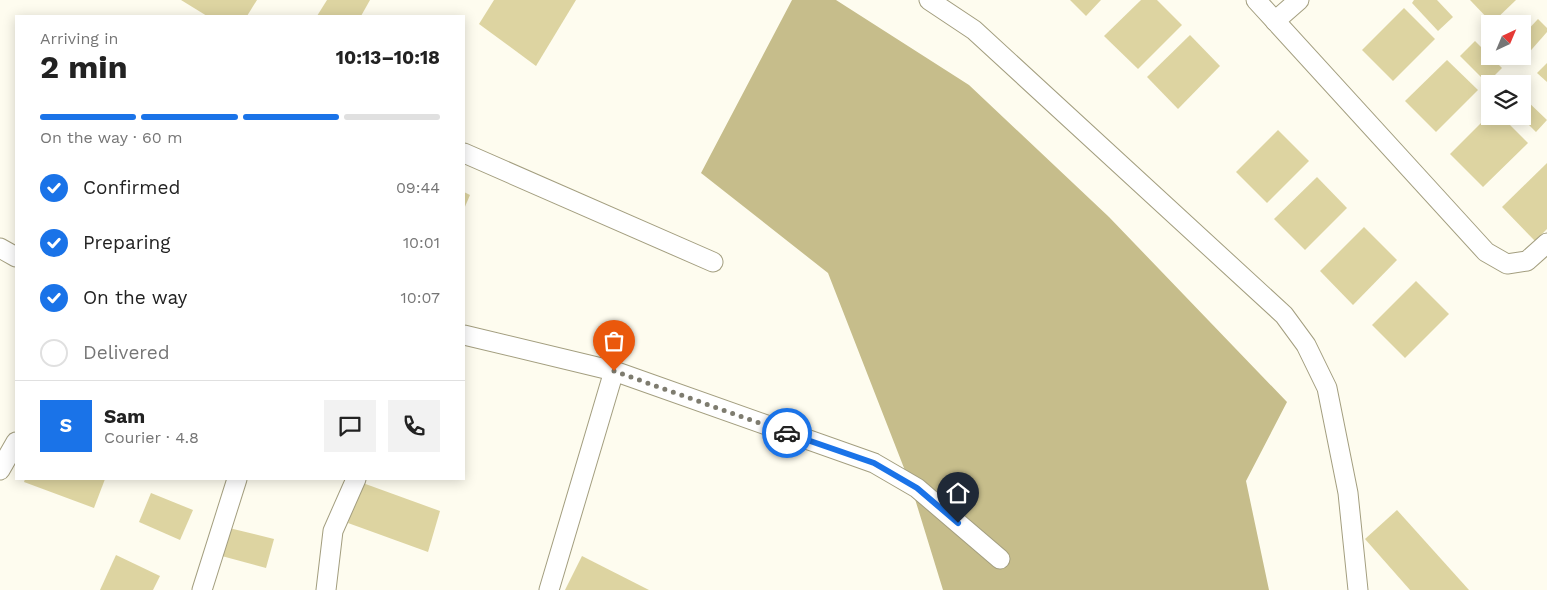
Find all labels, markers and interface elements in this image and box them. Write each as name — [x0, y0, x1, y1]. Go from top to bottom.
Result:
north arrow — [1481, 15, 1531, 65]
map controls — [1481, 15, 1531, 125]
text: Arriving in — [40, 29, 118, 48]
text: 10:13–10:18 — [336, 46, 440, 69]
text: 2 min — [40, 48, 128, 86]
button: layers — [1481, 75, 1531, 125]
text: On the way · 60 m — [40, 128, 182, 147]
icon: check — [40, 174, 68, 202]
text: Confirmed — [83, 176, 180, 199]
text: 09:44 — [396, 178, 440, 197]
icon: check — [40, 229, 68, 257]
text: Preparing — [83, 231, 170, 254]
text: 10:01 — [403, 233, 440, 252]
icon: check — [40, 284, 68, 312]
text: On the way — [83, 286, 187, 309]
text: 10:07 — [400, 288, 440, 307]
pin — [593, 320, 635, 371]
icon: bag — [600, 327, 628, 355]
text: Delivered — [83, 341, 170, 364]
button: chat — [324, 400, 376, 452]
button: phone — [388, 400, 440, 452]
text: Sam — [104, 405, 145, 428]
courier — [762, 408, 812, 458]
text: S — [60, 414, 72, 437]
icon: car — [773, 419, 801, 447]
text: Courier · 4.8 — [104, 428, 199, 447]
pin — [937, 472, 979, 523]
icon: home — [944, 479, 972, 507]

